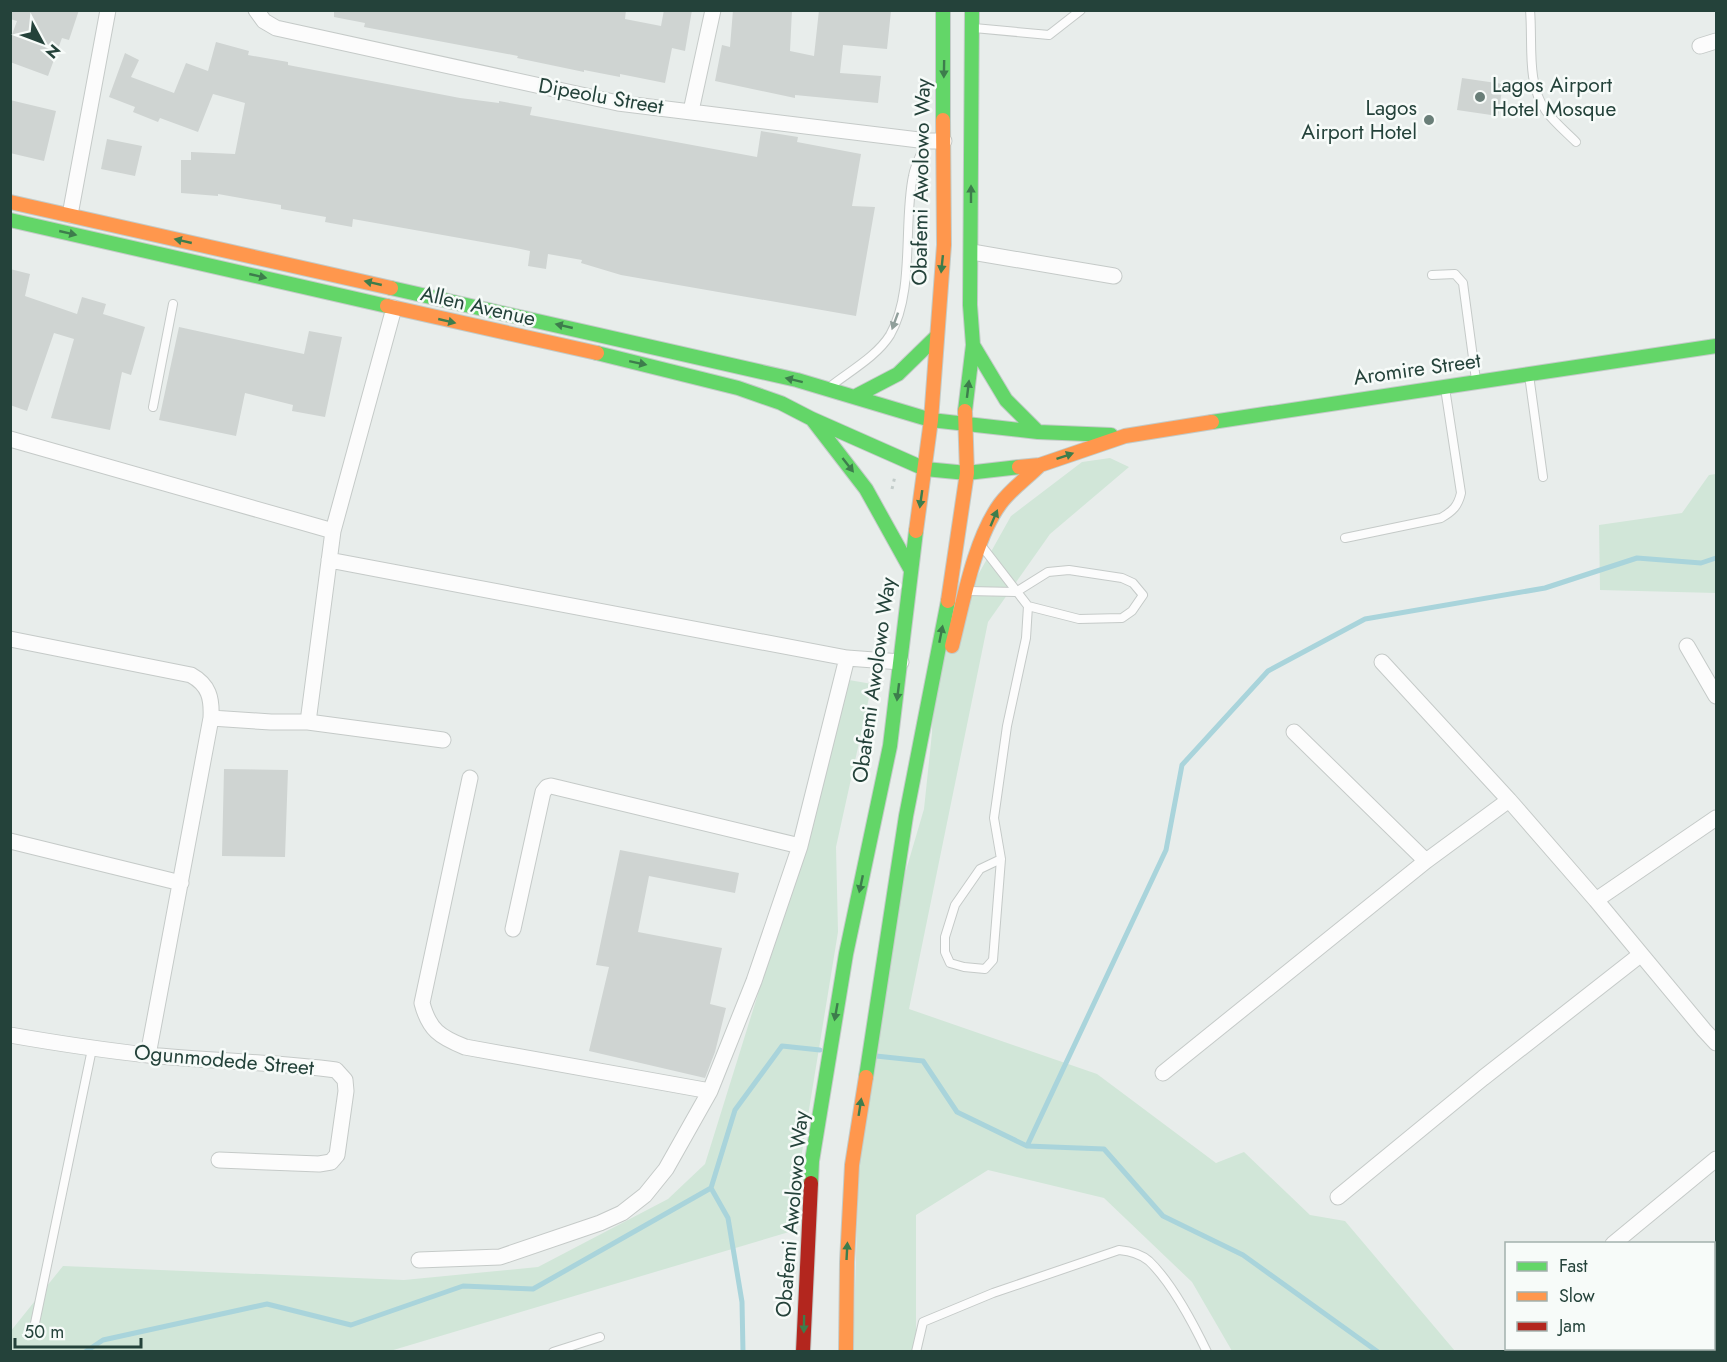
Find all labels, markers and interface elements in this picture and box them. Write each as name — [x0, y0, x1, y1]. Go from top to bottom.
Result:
north arrow — [12, 12, 72, 72]
text: N — [40, 39, 66, 64]
one-way arrow — [939, 59, 949, 78]
street label: Dipeolu Street — [536, 70, 666, 122]
place label: Lagos Airport Hotel Mosque — [1492, 70, 1616, 124]
street label: Obafemi Awolowo Way — [904, 77, 938, 286]
marker: Lagos Airport Hotel Mosque — [1473, 90, 1487, 104]
place label: Lagos Airport Hotel — [1301, 93, 1417, 147]
marker: Lagos Airport Hotel — [1422, 113, 1436, 127]
one-way arrow — [966, 185, 976, 204]
one-way arrow — [58, 228, 77, 238]
one-way arrow — [174, 235, 192, 245]
one-way arrow — [937, 254, 947, 273]
one-way arrow — [248, 272, 267, 281]
one-way arrow — [364, 278, 383, 288]
street label: Allen Avenue — [418, 278, 539, 334]
one-way arrow — [890, 313, 900, 331]
one-way arrow — [438, 316, 457, 326]
one-way arrow — [554, 321, 573, 330]
street label: Aromire Street — [1351, 345, 1483, 393]
one-way arrow — [629, 359, 648, 368]
one-way arrow — [785, 374, 804, 384]
one-way arrow — [963, 379, 972, 398]
one-way arrow — [1056, 450, 1074, 460]
one-way arrow — [841, 458, 853, 473]
one-way arrow — [916, 489, 925, 508]
one-way arrow — [989, 509, 999, 527]
street label: Obafemi Awolowo Way — [845, 574, 903, 785]
one-way arrow — [937, 624, 946, 643]
one-way arrow — [893, 683, 902, 702]
one-way arrow — [856, 874, 865, 893]
one-way arrow — [832, 1003, 841, 1022]
street label: Ogunmodede Street — [133, 1037, 315, 1083]
one-way arrow — [856, 1097, 865, 1116]
street label: Obafemi Awolowo Way — [768, 1109, 816, 1319]
one-way arrow — [843, 1242, 852, 1261]
legend — [1505, 1242, 1715, 1350]
text: Fast — [1559, 1253, 1588, 1279]
text: Slow — [1559, 1283, 1596, 1309]
scale bar — [15, 1311, 141, 1349]
text: Jam — [1557, 1313, 1586, 1339]
one-way arrow — [799, 1314, 808, 1333]
text: 50 m — [24, 1319, 64, 1345]

